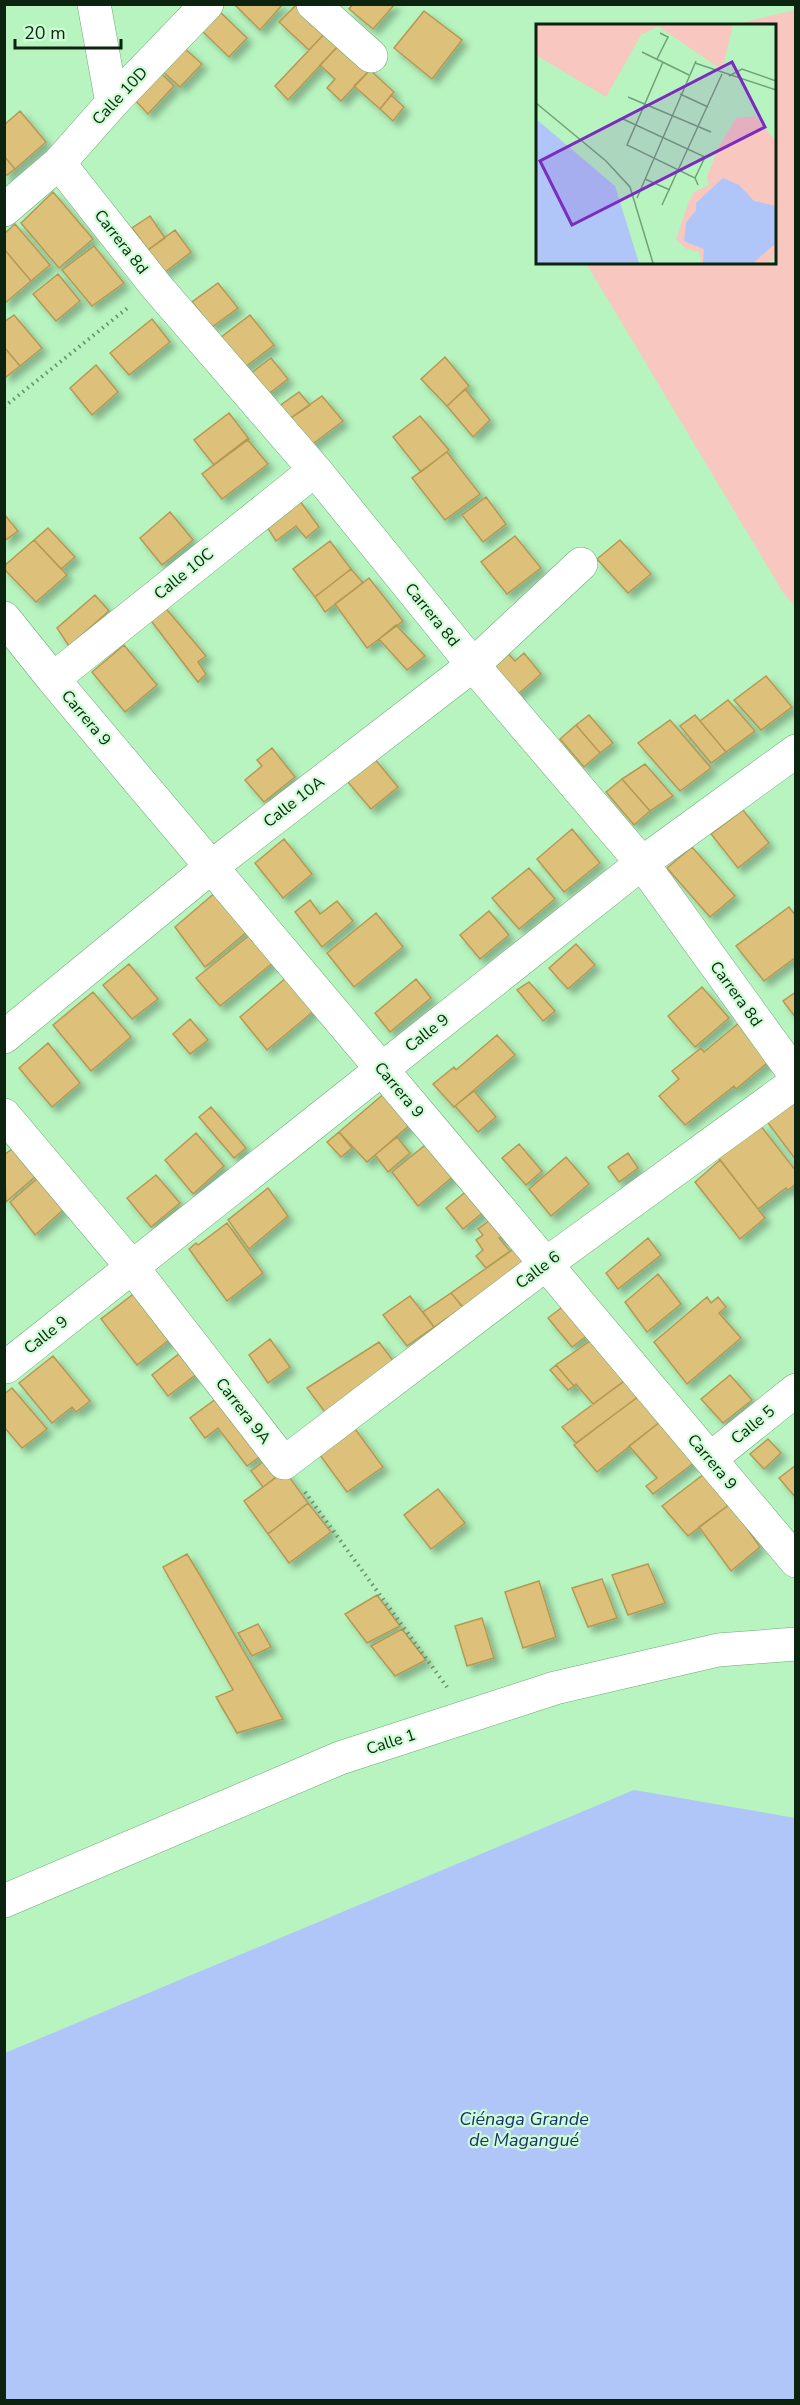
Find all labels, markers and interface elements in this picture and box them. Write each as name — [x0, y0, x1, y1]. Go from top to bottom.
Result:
scale bar — [15, 12, 122, 50]
text: 20 m — [24, 21, 66, 45]
inset map — [536, 24, 776, 264]
street label: Calle 10D — [87, 62, 153, 130]
street label: Carrera 8d — [89, 205, 153, 279]
street label: Calle 10C — [149, 543, 219, 605]
street label: Carrera 8d — [400, 579, 464, 651]
street label: Carrera 9 — [56, 685, 116, 751]
street label: Calle 10A — [259, 771, 329, 833]
street label: Carrera 8d — [705, 957, 767, 1031]
street label: Calle 9 — [400, 1009, 454, 1057]
street label: Carrera 9 — [369, 1057, 429, 1123]
street label: Calle 6 — [511, 1246, 565, 1294]
street label: Calle 9 — [19, 1311, 73, 1359]
street label: Carrera 9A — [210, 1373, 276, 1449]
street label: Calle 5 — [726, 1401, 780, 1449]
street label: Carrera 9 — [682, 1429, 742, 1495]
street label: Calle 1 — [364, 1724, 418, 1760]
water label: Ciénaga Grande de Magangué — [459, 2107, 589, 2152]

